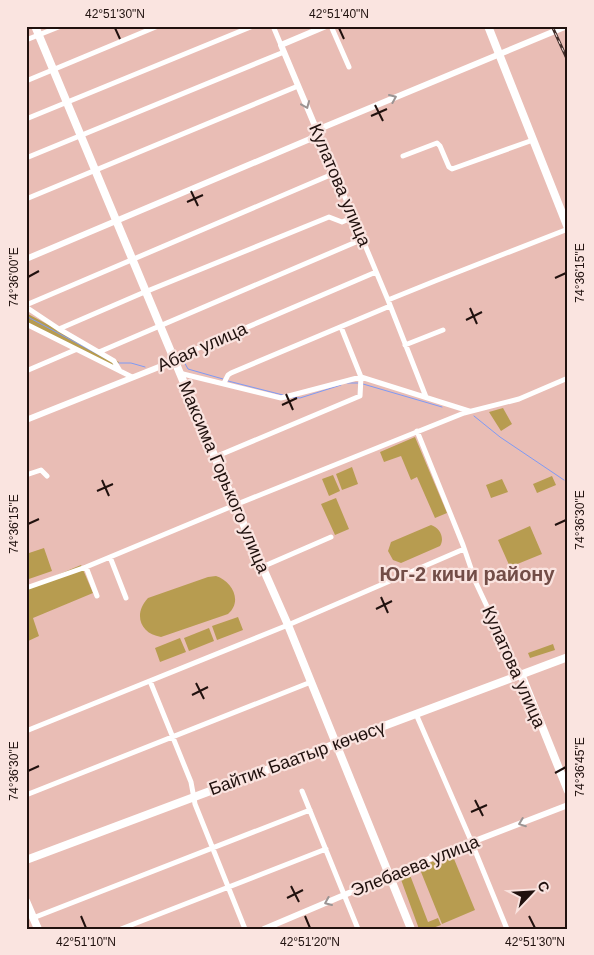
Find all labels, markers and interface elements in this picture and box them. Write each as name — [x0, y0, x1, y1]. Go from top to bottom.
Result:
text: 42°51'30"N — [85, 7, 145, 21]
text: 42°51'40"N — [309, 7, 369, 21]
one-way arrow — [388, 94, 397, 104]
one-way arrow — [300, 100, 311, 109]
street label: Кулатова улица — [305, 121, 375, 250]
text: 74°36'15"E — [573, 243, 587, 303]
text: 74°36'00"E — [7, 247, 21, 307]
street label: Абая улица — [154, 318, 251, 376]
street label: Максима Горького улица — [174, 378, 274, 577]
text: 74°36'30"E — [573, 490, 587, 550]
text: 74°36'15"E — [7, 494, 21, 554]
district label: Юг-2 кичи району — [379, 563, 555, 585]
street label: Кулатова улица — [478, 603, 550, 732]
street label: Байтик Баатыр көчөсү — [206, 717, 388, 799]
text: 74°36'45"E — [573, 737, 587, 797]
text: 74°36'30"E — [7, 741, 21, 801]
one-way arrow — [518, 817, 527, 827]
street label: Элебаева улица — [348, 831, 483, 901]
north arrow — [506, 868, 556, 918]
text: С — [534, 879, 553, 894]
one-way arrow — [324, 895, 333, 906]
text: 42°51'10"N — [56, 935, 116, 949]
text: 42°51'20"N — [280, 935, 340, 949]
text: 42°51'30"N — [505, 935, 565, 949]

